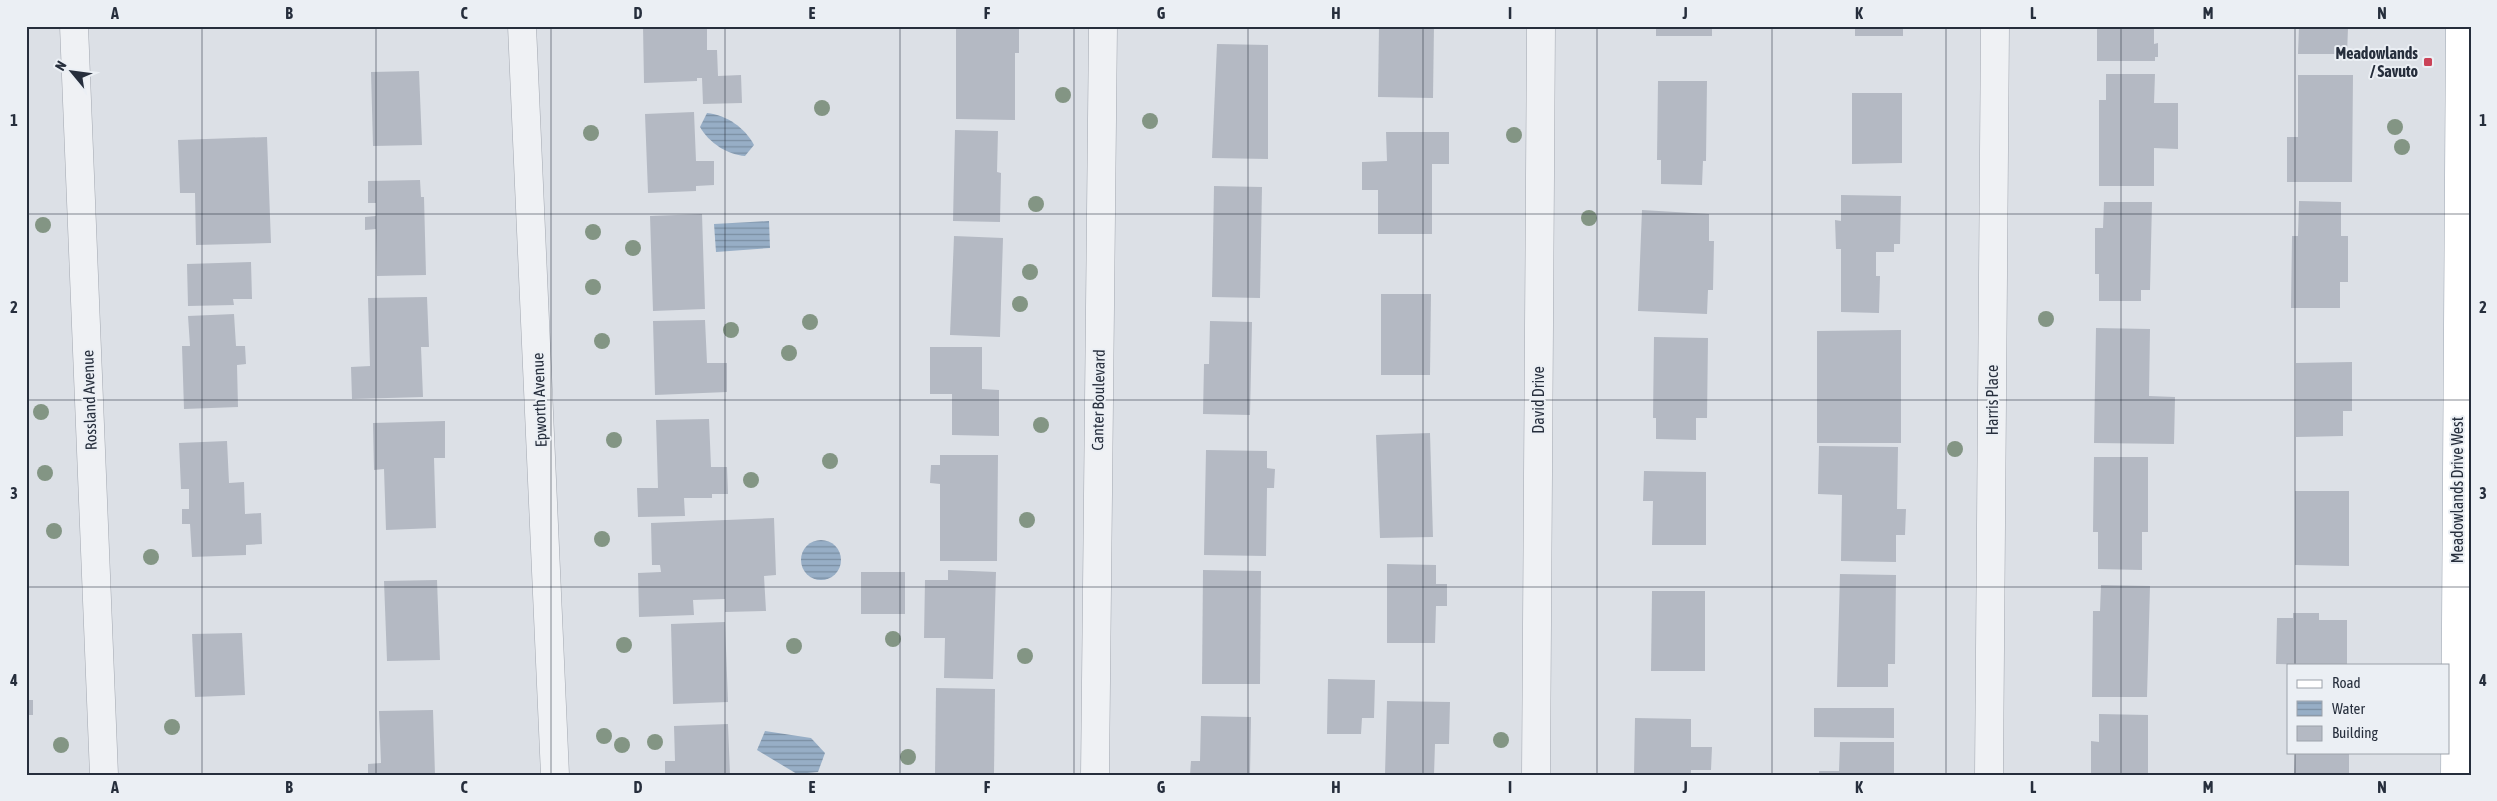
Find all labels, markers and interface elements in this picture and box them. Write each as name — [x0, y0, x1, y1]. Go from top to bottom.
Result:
text: A — [110, 4, 119, 22]
text: B — [285, 4, 293, 22]
text: C — [460, 4, 468, 22]
text: D — [634, 4, 643, 22]
text: E — [809, 4, 816, 22]
text: F — [984, 4, 991, 22]
text: G — [1157, 4, 1166, 22]
text: H — [1331, 4, 1341, 22]
text: I — [1508, 4, 1512, 22]
text: J — [1681, 4, 1688, 22]
text: K — [1855, 4, 1863, 22]
text: L — [2030, 4, 2037, 22]
text: M — [2203, 4, 2213, 22]
text: N — [2377, 4, 2387, 22]
place label: Meadowlands / Savuto — [2335, 44, 2418, 80]
north arrow — [48, 48, 98, 98]
marker: Meadowlands / Savuto — [2422, 56, 2434, 68]
text: N — [52, 58, 70, 73]
text: 1 — [10, 111, 18, 129]
text: 1 — [2479, 111, 2487, 129]
text: 2 — [10, 298, 18, 316]
text: 2 — [2479, 298, 2487, 316]
street label: Canter Boulevard — [1088, 349, 1108, 451]
street label: Rossland Avenue — [78, 350, 100, 450]
street label: Epworth Avenue — [528, 352, 551, 448]
street label: Harris Place — [1983, 365, 2001, 435]
street label: David Drive — [1529, 366, 1547, 434]
street label: Meadowlands Drive West — [2448, 416, 2466, 563]
text: 3 — [10, 484, 18, 502]
text: 3 — [2479, 484, 2487, 502]
legend — [2287, 664, 2450, 754]
text: 4 — [9, 671, 18, 689]
text: 4 — [2478, 671, 2487, 689]
text: Road — [2332, 674, 2361, 691]
text: Water — [2332, 700, 2365, 717]
text: Building — [2332, 724, 2378, 741]
text: A — [110, 778, 119, 796]
text: B — [285, 778, 293, 796]
text: C — [460, 778, 468, 796]
text: D — [634, 778, 643, 796]
text: E — [809, 778, 816, 796]
text: F — [984, 778, 991, 796]
text: G — [1157, 778, 1166, 796]
text: H — [1331, 778, 1341, 796]
text: I — [1508, 778, 1512, 796]
text: J — [1681, 778, 1688, 796]
text: K — [1855, 778, 1863, 796]
text: L — [2030, 778, 2037, 796]
text: M — [2203, 778, 2213, 796]
text: N — [2377, 778, 2387, 796]

